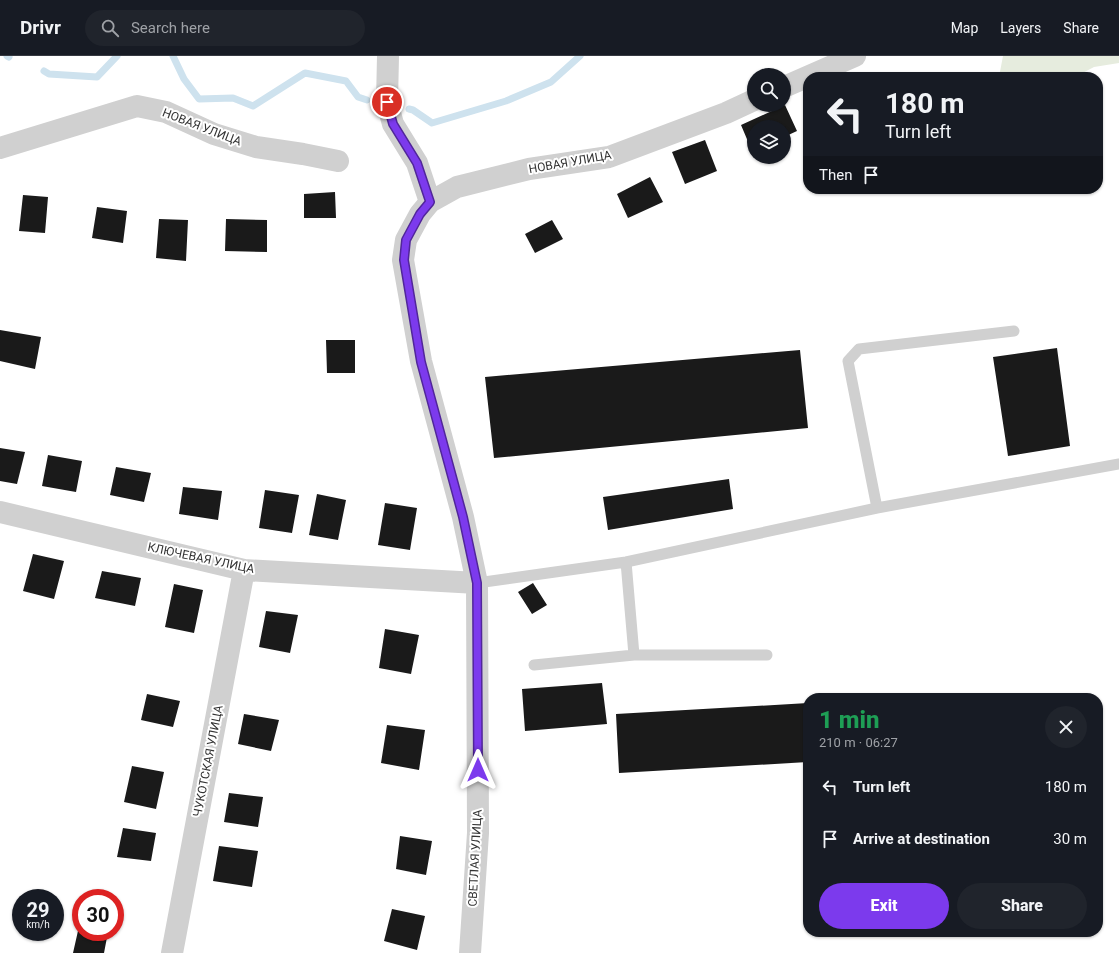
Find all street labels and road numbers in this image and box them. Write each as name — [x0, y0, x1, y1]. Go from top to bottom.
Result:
street label: НОВАЯ УЛИЦА — [160, 105, 244, 149]
street label: НОВАЯ УЛИЦА — [528, 148, 613, 176]
street label: КЛЮЧЕВАЯ УЛИЦА — [146, 540, 256, 576]
street label: ЧУКОТСКАЯ УЛИЦА — [190, 704, 226, 818]
street label: СВЕТЛАЯ УЛИЦА — [465, 809, 485, 907]

